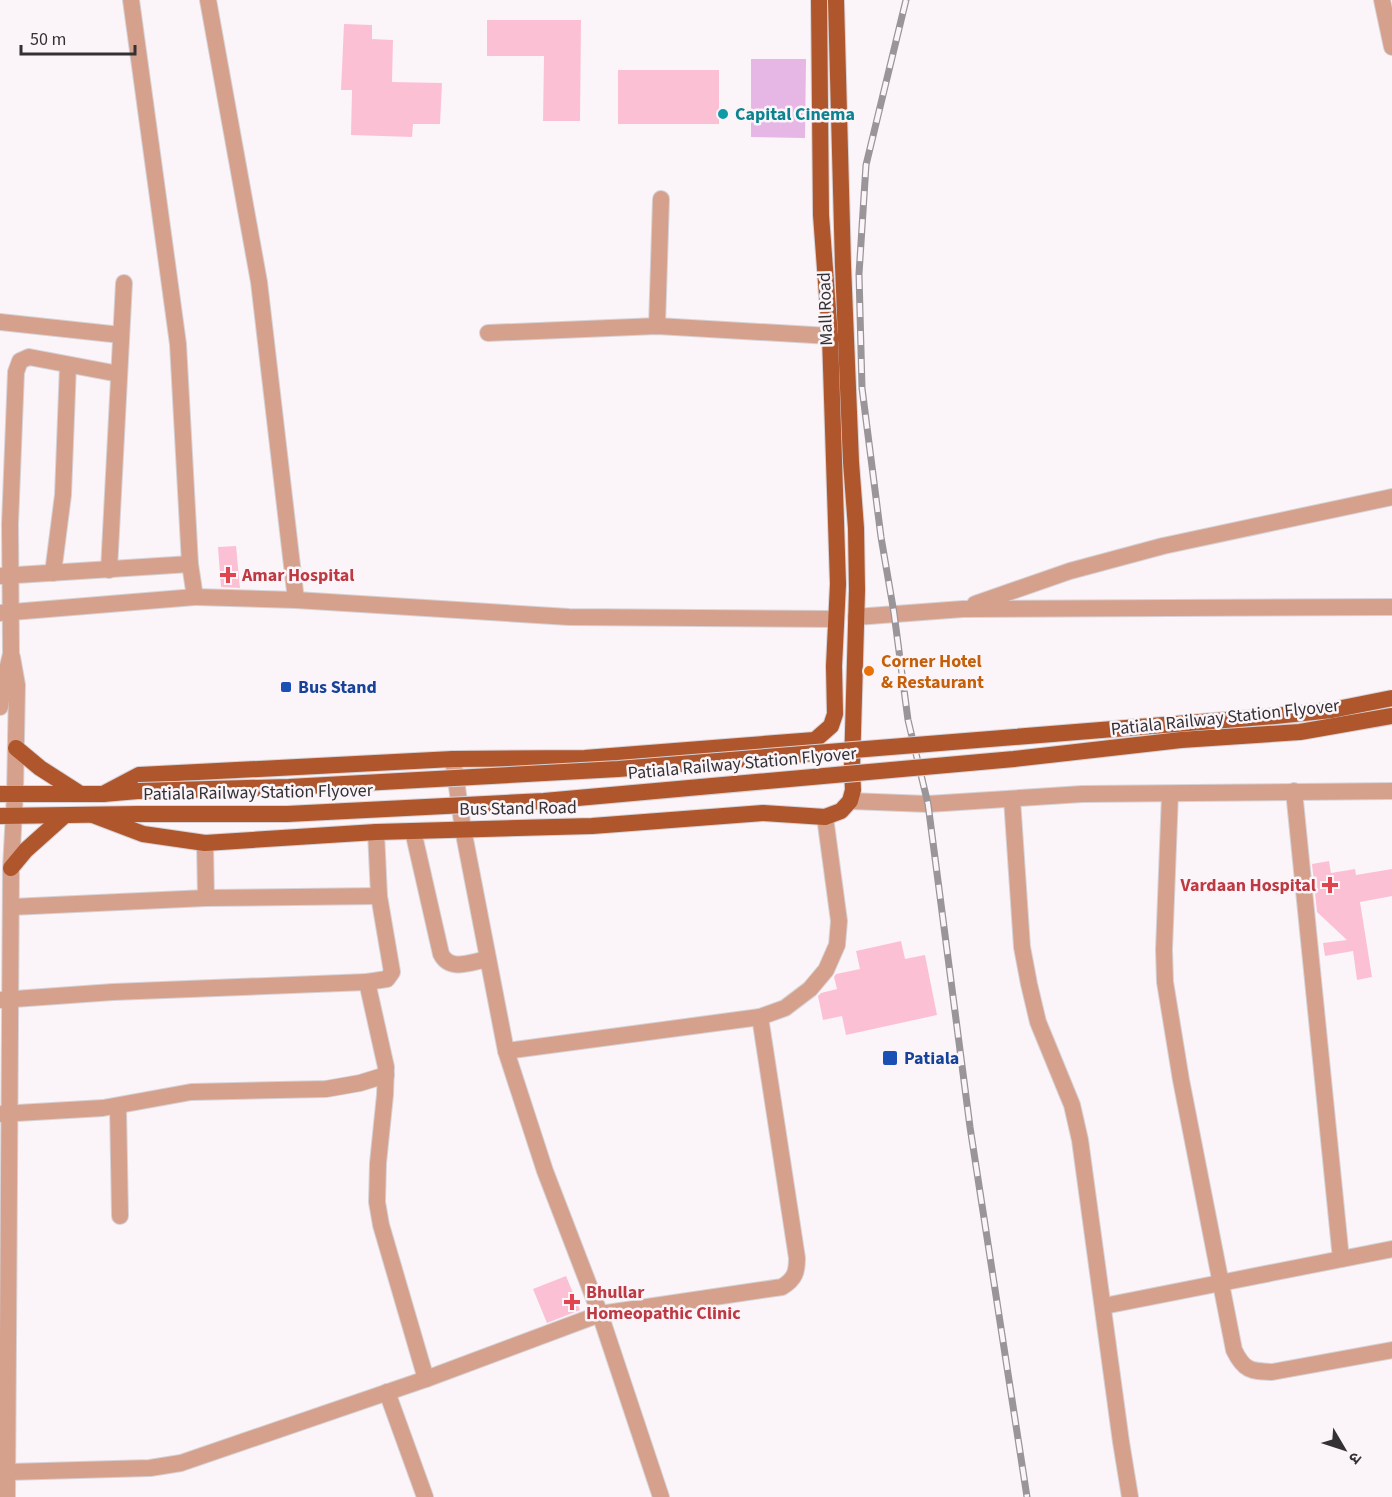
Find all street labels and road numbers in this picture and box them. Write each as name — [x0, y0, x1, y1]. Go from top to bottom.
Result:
street label: Mall Road — [812, 272, 839, 346]
street label: Patiala Railway Station Flyover — [1110, 693, 1341, 742]
street label: Patiala Railway Station Flyover — [627, 741, 858, 786]
street label: Patiala Railway Station Flyover — [143, 778, 374, 807]
street label: Bus Stand Road — [459, 795, 577, 822]

